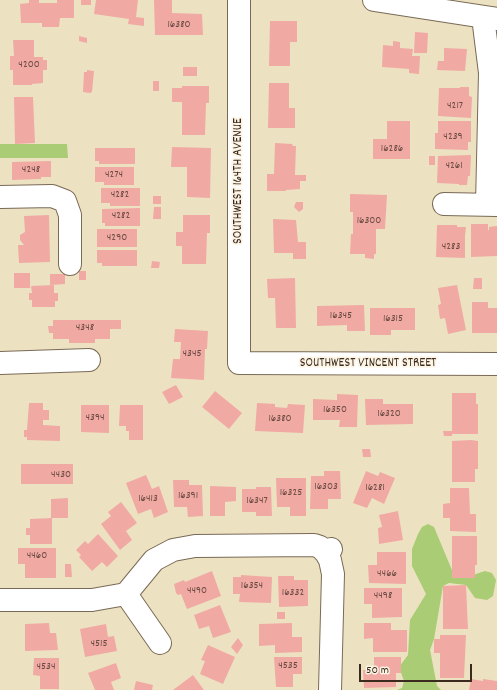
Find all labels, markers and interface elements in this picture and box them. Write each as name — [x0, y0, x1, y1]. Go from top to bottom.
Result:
house number: 16380 — [167, 18, 191, 32]
house number: 4200 — [18, 58, 40, 72]
house number: 4217 — [447, 99, 463, 113]
street label: SOUTHWEST 164TH AVENUE — [231, 118, 247, 244]
house number: 4239 — [443, 130, 463, 144]
house number: 16286 — [381, 142, 403, 156]
house number: 4261 — [445, 159, 463, 173]
house number: 4248 — [22, 163, 40, 177]
house number: 4274 — [105, 168, 123, 182]
house number: 4282 — [111, 188, 129, 202]
house number: 4282 — [112, 209, 130, 223]
house number: 16300 — [357, 214, 381, 228]
house number: 4290 — [107, 231, 127, 245]
house number: 4283 — [442, 240, 460, 254]
house number: 16345 — [330, 309, 352, 323]
house number: 16315 — [383, 312, 403, 326]
house number: 4348 — [76, 321, 94, 335]
house number: 4345 — [182, 347, 202, 361]
street label: SOUTHWEST VINCENT STREET — [300, 356, 436, 372]
house number: 16350 — [323, 403, 347, 417]
house number: 16320 — [377, 407, 401, 421]
house number: 4394 — [85, 411, 105, 425]
house number: 16380 — [268, 412, 292, 426]
house number: 4430 — [51, 468, 71, 482]
house number: 16303 — [314, 480, 338, 494]
house number: 16281 — [365, 481, 385, 495]
house number: 16325 — [280, 486, 302, 500]
house number: 16391 — [178, 489, 198, 503]
house number: 16413 — [138, 492, 158, 506]
house number: 16347 — [246, 494, 268, 508]
house number: 4460 — [27, 549, 47, 563]
house number: 4466 — [377, 567, 397, 581]
house number: 16354 — [241, 579, 263, 593]
house number: 4490 — [187, 584, 207, 598]
house number: 16332 — [282, 586, 304, 600]
house number: 4498 — [374, 589, 392, 603]
house number: 4515 — [90, 637, 108, 651]
scale bar — [361, 656, 474, 682]
house number: 4535 — [278, 659, 298, 673]
house number: 4534 — [36, 660, 56, 674]
text: 50 m — [366, 662, 389, 679]

